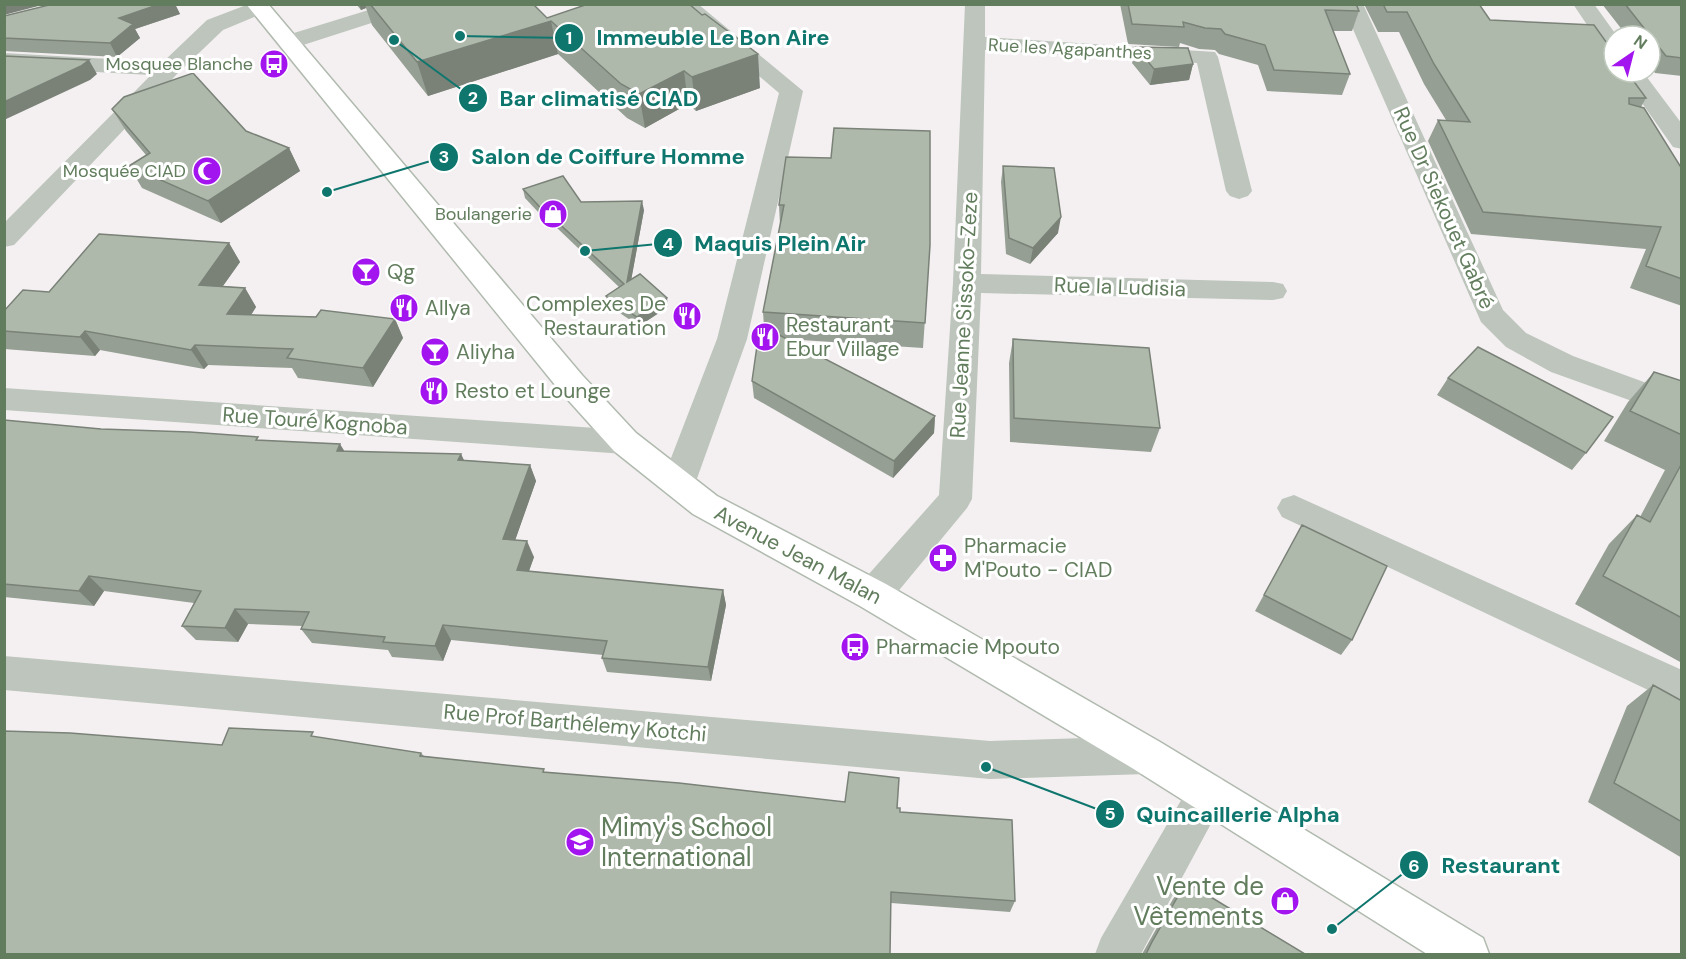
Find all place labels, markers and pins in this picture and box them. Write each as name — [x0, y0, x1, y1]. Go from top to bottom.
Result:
callout: Immeuble Le Bon Aire — [554, 18, 841, 58]
bus stop icon: Mosquee Blanche — [258, 48, 290, 80]
place label: Mosquee Blanche — [105, 52, 253, 76]
callout: Bar climatisé CIAD — [458, 78, 711, 118]
callout: Salon de Coiffure Homme — [429, 137, 757, 177]
mosque icon: Mosquée CIAD — [191, 155, 223, 187]
place label: Mosquée CIAD — [63, 159, 186, 183]
shop icon: Boulangerie — [537, 198, 569, 230]
place label: Boulangerie — [435, 202, 532, 226]
callout: Maquis Plein Air — [653, 223, 878, 263]
bar icon: Qg — [350, 256, 382, 288]
place label: Qg — [387, 258, 415, 286]
place label: Complexes De Restauration — [526, 290, 666, 342]
restaurant icon: Allya — [388, 292, 420, 324]
place label: Allya — [425, 294, 471, 322]
restaurant icon: Complexes De Restauration — [671, 300, 703, 332]
place label: Restaurant Ebur Village — [786, 311, 900, 363]
restaurant icon: Restaurant Ebur Village — [749, 321, 781, 353]
bar icon: Aliyha — [419, 336, 451, 368]
place label: Aliyha — [456, 338, 515, 366]
restaurant icon: Resto et Lounge — [418, 375, 450, 407]
place label: Resto et Lounge — [455, 377, 611, 405]
place label: Pharmacie M'Pouto - CIAD — [964, 532, 1112, 584]
pharmacy icon: Pharmacie M'Pouto - CIAD — [927, 542, 959, 574]
bus stop icon: Pharmacie Mpouto — [839, 631, 871, 663]
place label: Pharmacie Mpouto — [876, 633, 1060, 661]
callout: Quincaillerie Alpha — [1095, 794, 1352, 834]
place label: Mimy's School International — [601, 810, 772, 874]
school or university icon: Mimy's School International — [564, 826, 596, 858]
callout: Restaurant — [1399, 845, 1572, 885]
place label: Vente de Vêtements — [1133, 869, 1264, 933]
shop icon: Vente de Vêtements — [1269, 885, 1301, 917]

